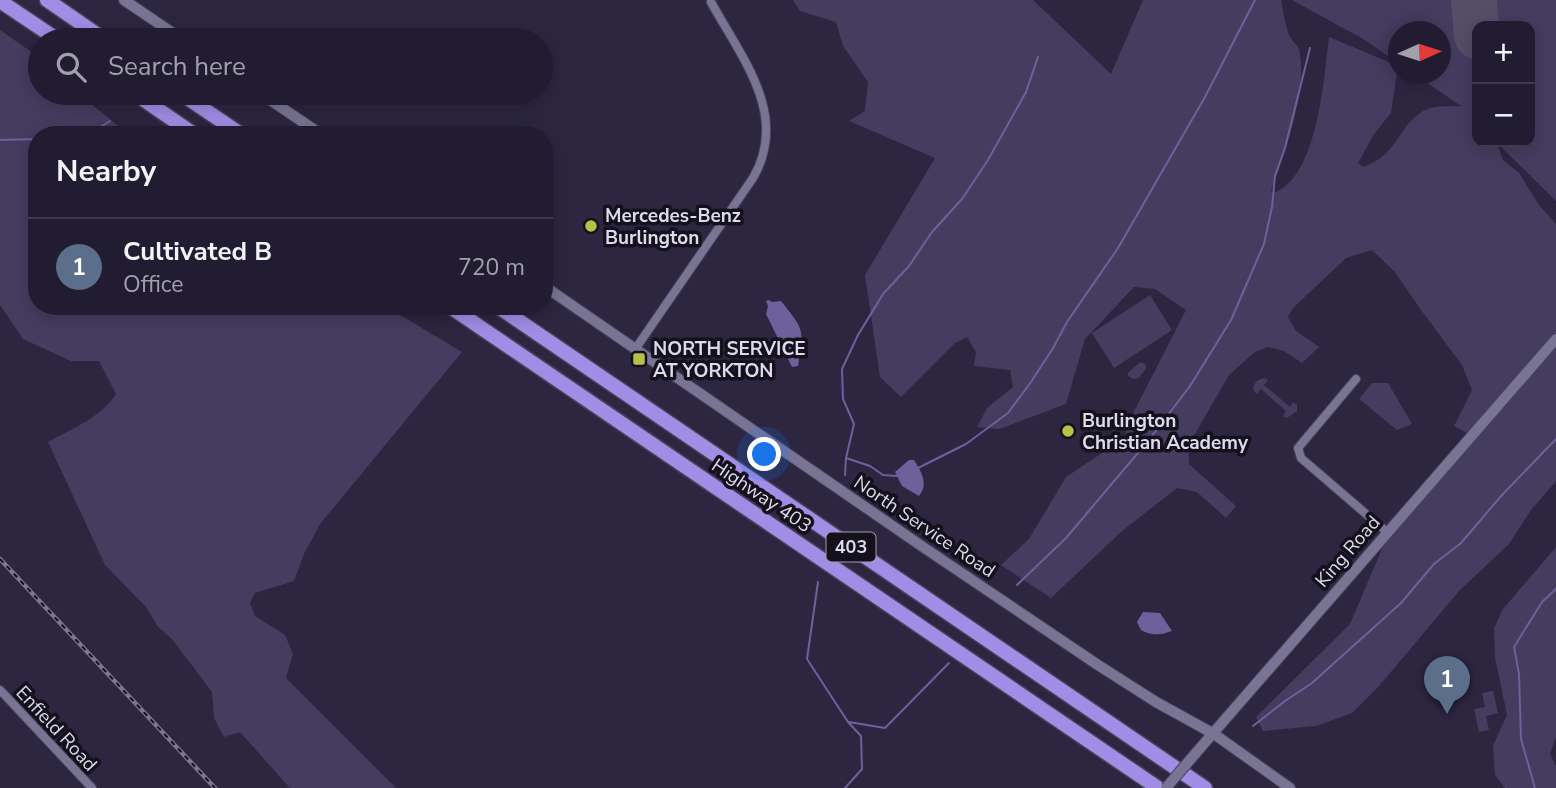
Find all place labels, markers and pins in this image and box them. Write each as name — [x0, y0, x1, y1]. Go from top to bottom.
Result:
place label: Mercedes-Benz Burlington — [605, 203, 741, 251]
marker: Mercedes-Benz Burlington — [583, 218, 599, 234]
place label: NORTH SERVICE AT YORKTON — [653, 336, 806, 384]
marker: NORTH SERVICE AT YORKTON — [631, 351, 647, 367]
place label: Burlington Christian Academy — [1082, 408, 1249, 456]
marker: Burlington Christian Academy — [1060, 423, 1076, 439]
pin: 1 — [1424, 656, 1470, 714]

